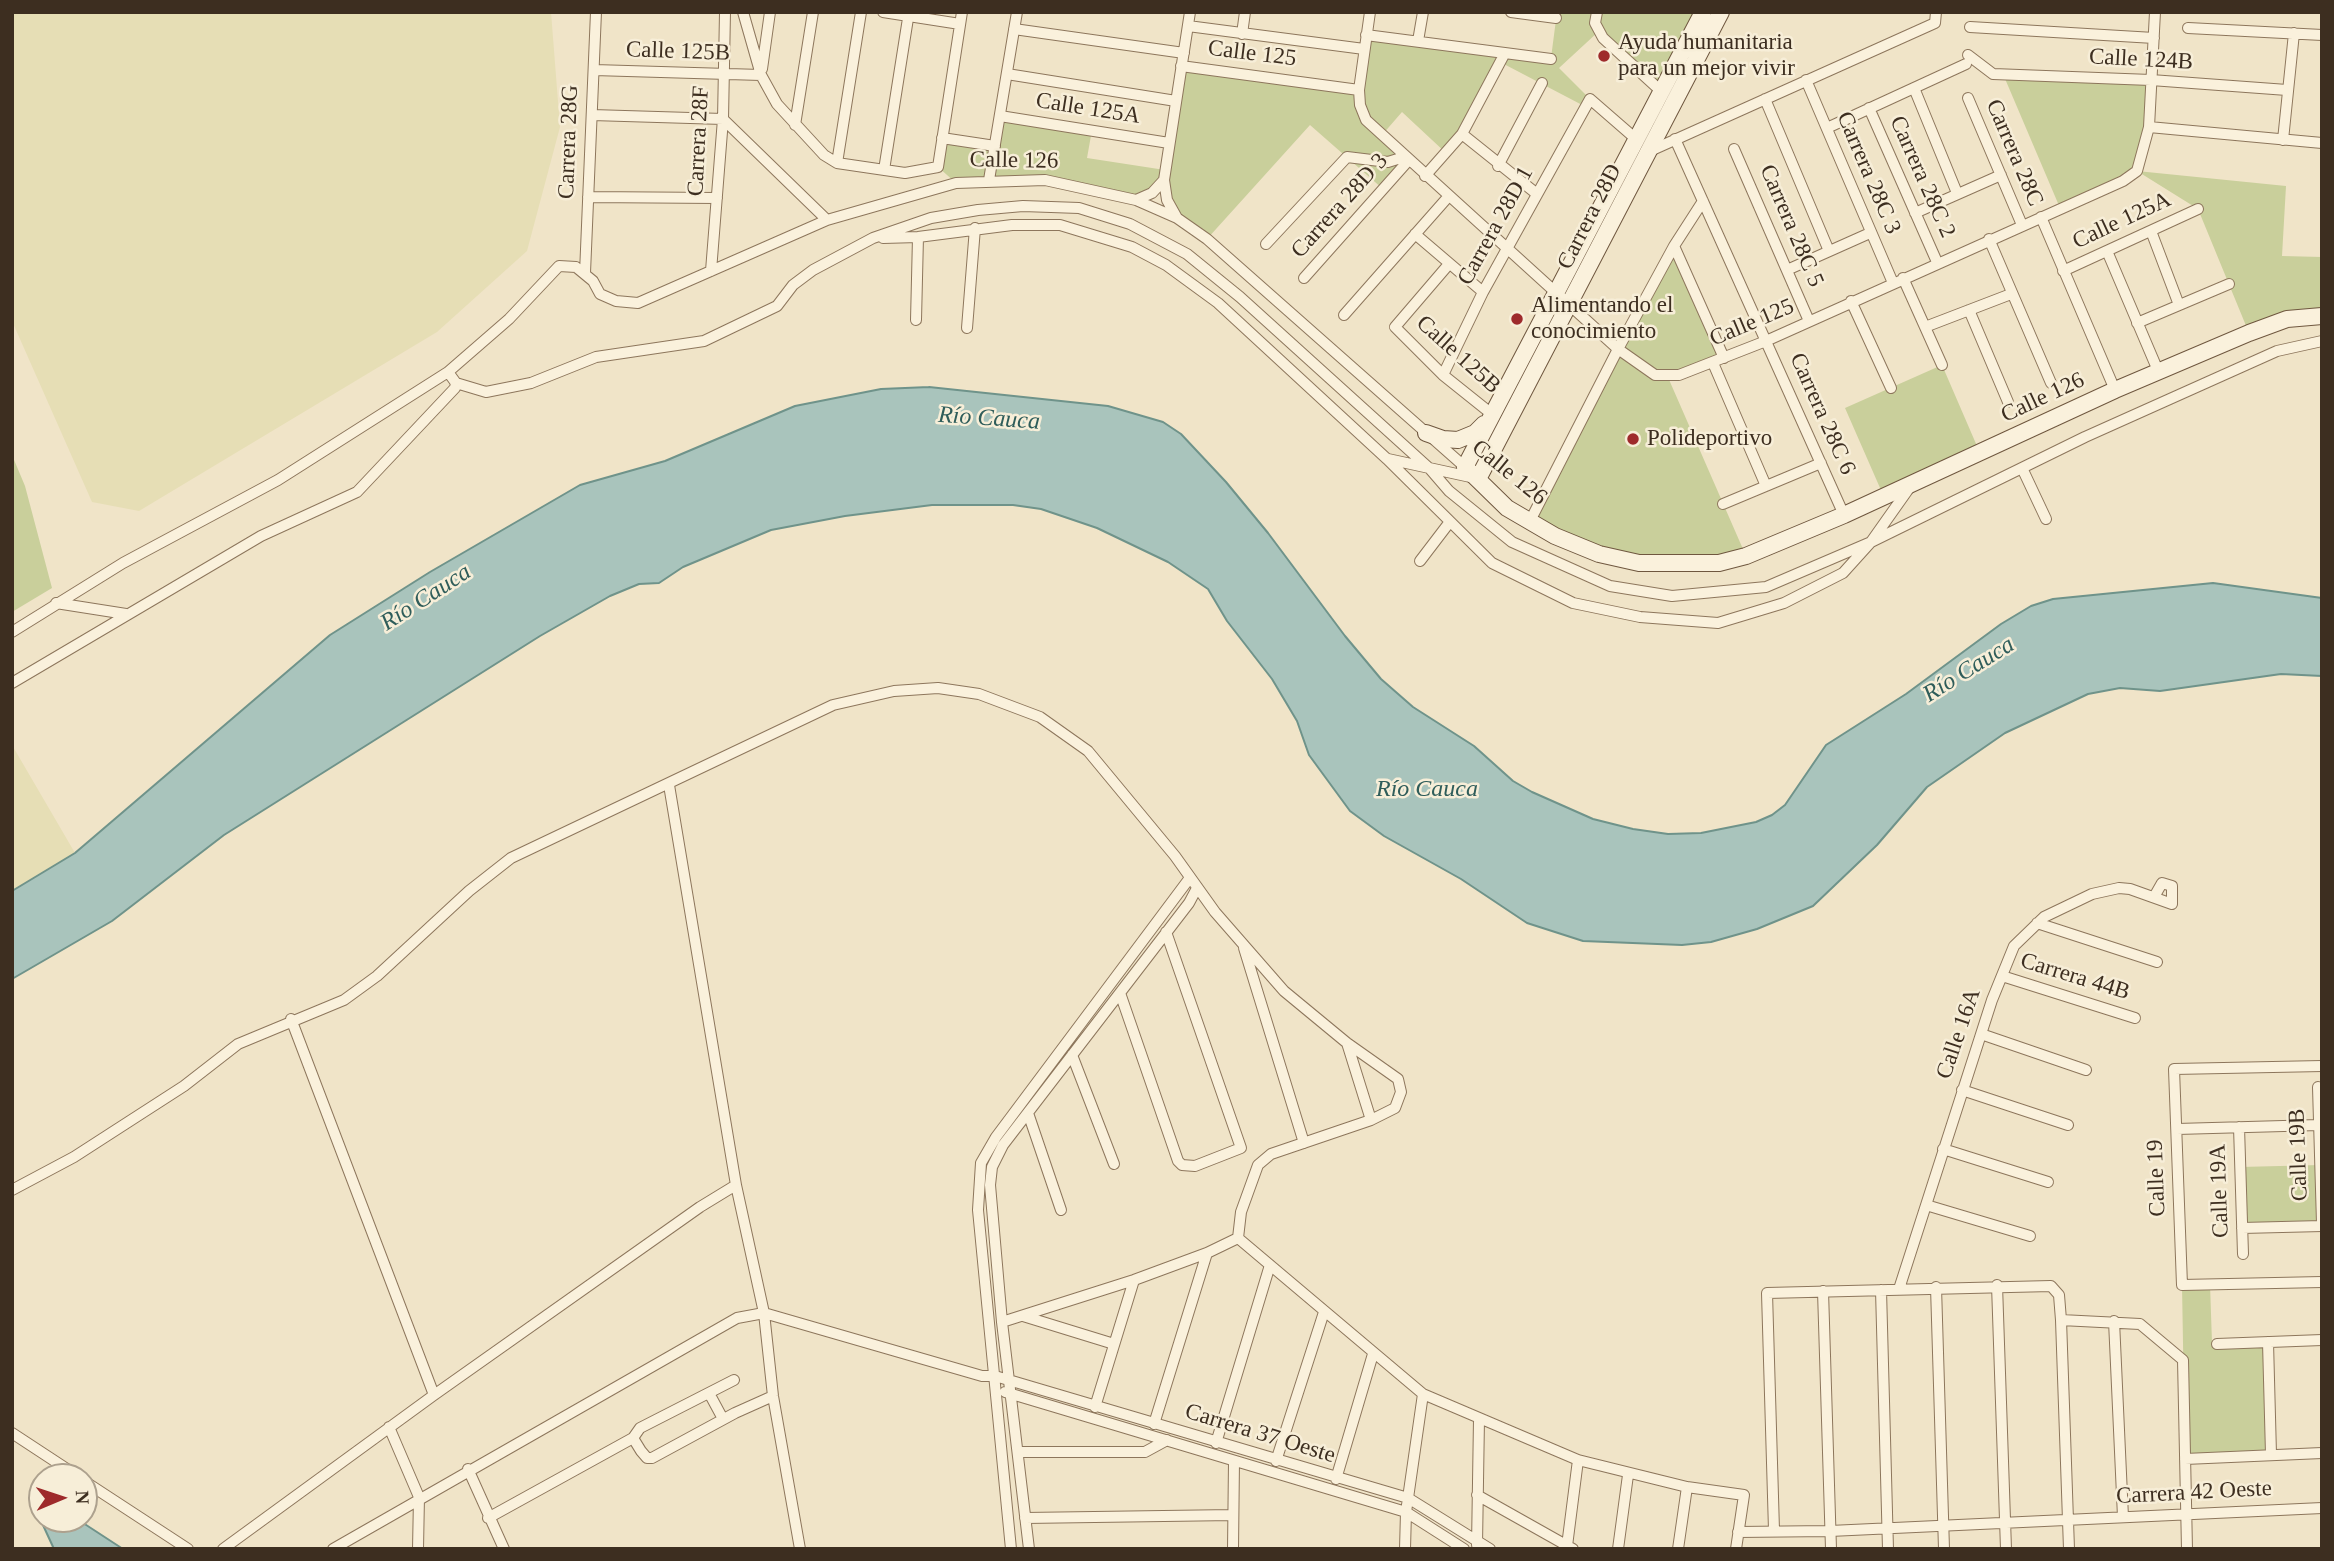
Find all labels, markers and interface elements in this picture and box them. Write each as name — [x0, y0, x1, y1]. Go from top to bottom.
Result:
place label: Ayuda humanitaria para un mejor vivir — [1618, 29, 1795, 83]
street label: Calle 125 — [1206, 35, 1298, 73]
street label: Calle 125B — [625, 36, 731, 68]
street label: Calle 124B — [2088, 43, 2194, 77]
marker: Ayuda humanitaria para un mejor vivir — [1596, 48, 1612, 64]
street label: Carrera 28G — [553, 84, 585, 200]
street label: Carrera 28F — [682, 85, 716, 197]
street label: Calle 125A — [1034, 87, 1142, 131]
street label: Carrera 28C — [1979, 96, 2049, 210]
street label: Carrera 28C 3 — [1830, 108, 1906, 238]
street label: Carrera 28C 2 — [1883, 112, 1961, 242]
street label: Calle 126 — [969, 146, 1059, 176]
street label: Carrera 28D 3 — [1286, 148, 1394, 264]
street label: Carrera 28D — [1552, 160, 1628, 274]
street label: Carrera 28C 5 — [1753, 161, 1829, 291]
street label: Carrera 28D 1 — [1452, 162, 1540, 290]
street label: Calle 125A — [2068, 186, 2176, 256]
place label: Alimentando el conocimiento — [1531, 292, 1673, 346]
street label: Calle 125 — [1706, 293, 1798, 353]
street label: Calle 125B — [1410, 310, 1506, 400]
marker: Alimentando el conocimiento — [1509, 311, 1525, 327]
street label: Carrera 28C 6 — [1783, 349, 1861, 479]
street label: Calle 126 — [1997, 367, 2089, 429]
water label: Río Cauca — [937, 401, 1041, 437]
place label: Polideportivo — [1647, 425, 1772, 453]
marker: Polideportivo — [1625, 431, 1641, 447]
street label: Calle 126 — [1466, 434, 1552, 512]
water label: Río Cauca — [375, 558, 477, 638]
water label: Río Cauca — [1918, 631, 2020, 709]
water label: Río Cauca — [1376, 776, 1478, 804]
street label: Carrera 44B — [2017, 947, 2133, 1007]
street label: Calle 16A — [1931, 985, 1987, 1083]
street label: Calle 19B — [2284, 1108, 2314, 1202]
street label: Calle 19 — [2142, 1139, 2172, 1217]
street label: Calle 19A — [2205, 1144, 2235, 1238]
street label: Carrera 37 Oeste — [1181, 1398, 1339, 1470]
north arrow — [28, 1463, 98, 1533]
street label: Carrera 42 Oeste — [2115, 1475, 2273, 1511]
text: N — [72, 1490, 93, 1505]

